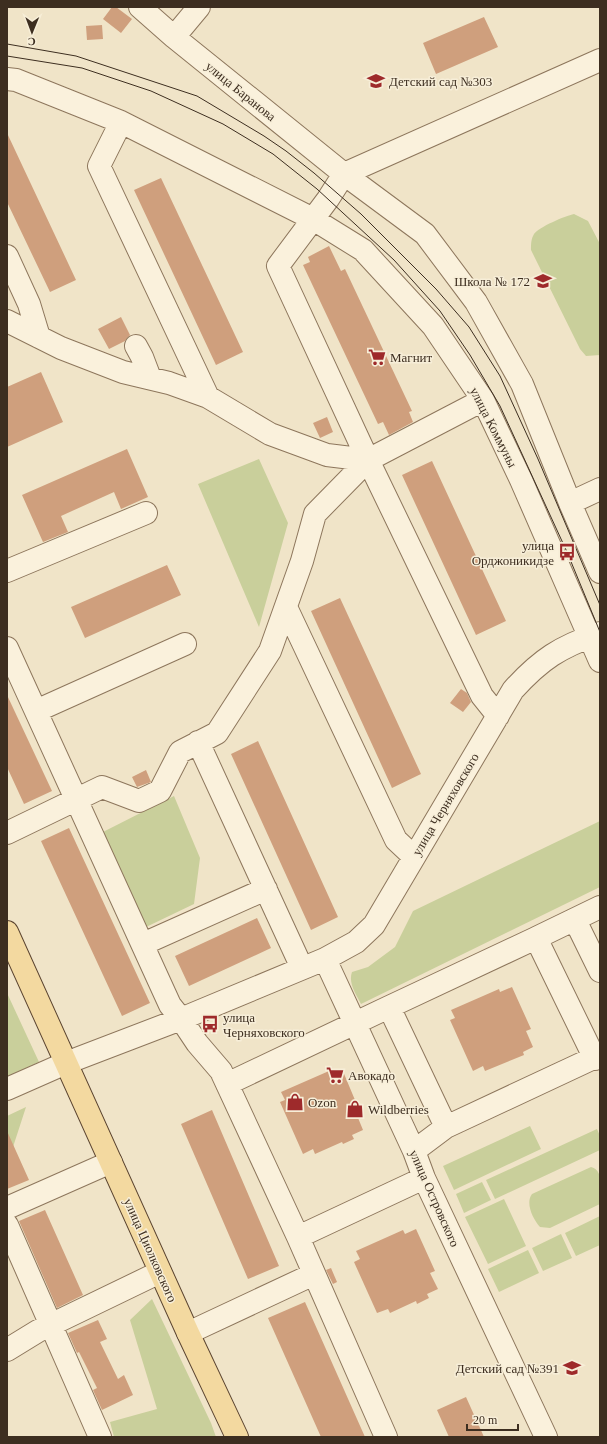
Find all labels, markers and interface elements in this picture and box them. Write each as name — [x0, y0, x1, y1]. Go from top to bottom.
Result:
north arrow — [12, 12, 52, 52]
text: С — [28, 36, 36, 48]
street label: улица Баранова — [203, 58, 279, 124]
school or university icon: Детский сад №303 — [366, 71, 386, 91]
place label: Детский сад №303 — [389, 74, 492, 89]
school or university icon: Школа № 172 — [533, 271, 553, 291]
place label: Школа № 172 — [454, 274, 530, 289]
supermarket icon: Магнит — [367, 347, 387, 367]
place label: Магнит — [390, 350, 433, 365]
street label: улица Коммуны — [467, 384, 520, 470]
place label: улица Орджоникидзе — [472, 538, 554, 568]
bus stop icon: улица Орджоникидзе — [557, 542, 577, 562]
street label: улица Черняховского — [409, 750, 482, 858]
place label: улица Черняховского — [223, 1010, 305, 1040]
bus stop icon: улица Черняховского — [200, 1014, 220, 1034]
supermarket icon: Авокадо — [325, 1065, 345, 1085]
place label: Авокадо — [348, 1068, 395, 1083]
shop icon: Ozon — [285, 1092, 305, 1112]
place label: Ozon — [308, 1095, 337, 1110]
shop icon: Wildberries — [345, 1099, 365, 1119]
place label: Wildberries — [368, 1102, 429, 1117]
street label: улица Островского — [406, 1147, 463, 1249]
street label: улица Циолковского — [121, 1196, 180, 1304]
school or university icon: Детский сад №391 — [562, 1358, 582, 1378]
place label: Детский сад №391 — [456, 1361, 559, 1376]
scale bar — [467, 1406, 518, 1432]
text: 20 m — [473, 1413, 498, 1427]

